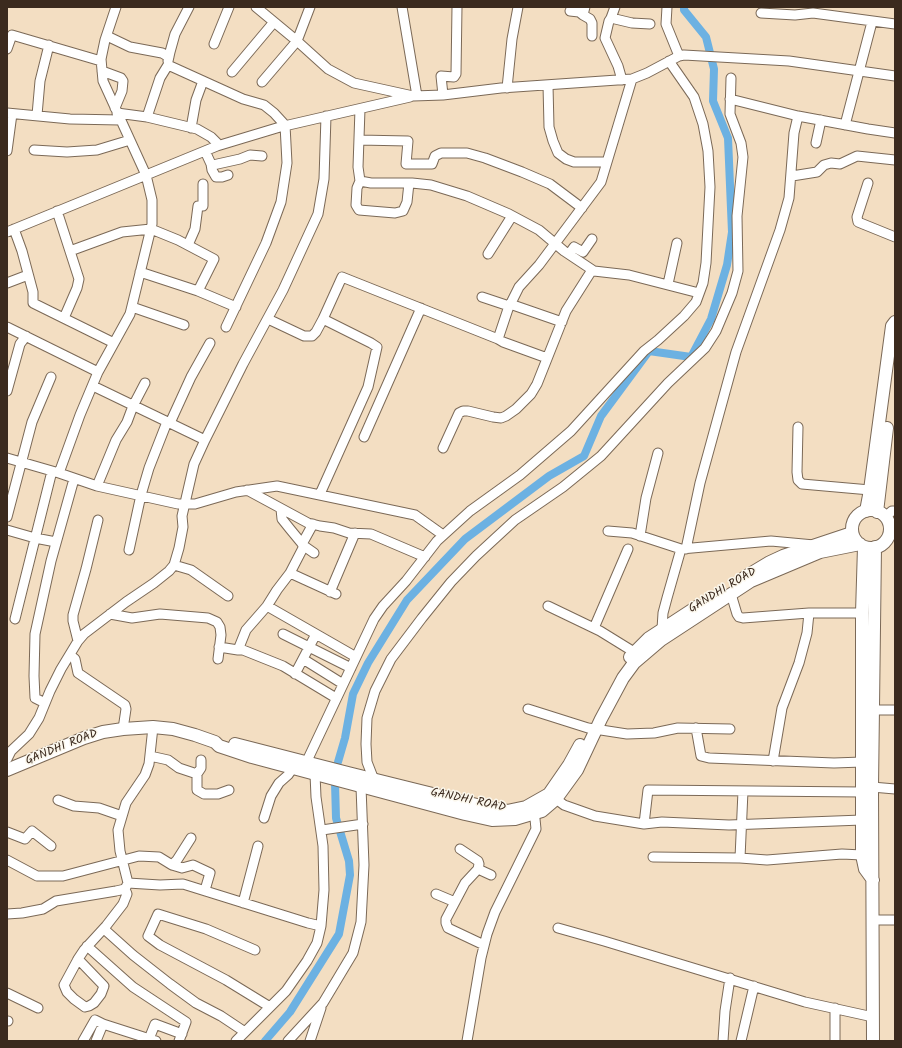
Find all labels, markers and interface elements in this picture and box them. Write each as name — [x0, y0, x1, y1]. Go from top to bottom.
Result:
street label: GANDHI ROAD — [687, 565, 759, 617]
street label: GANDHI ROAD — [24, 727, 100, 769]
street label: GANDHI ROAD — [429, 786, 507, 816]

